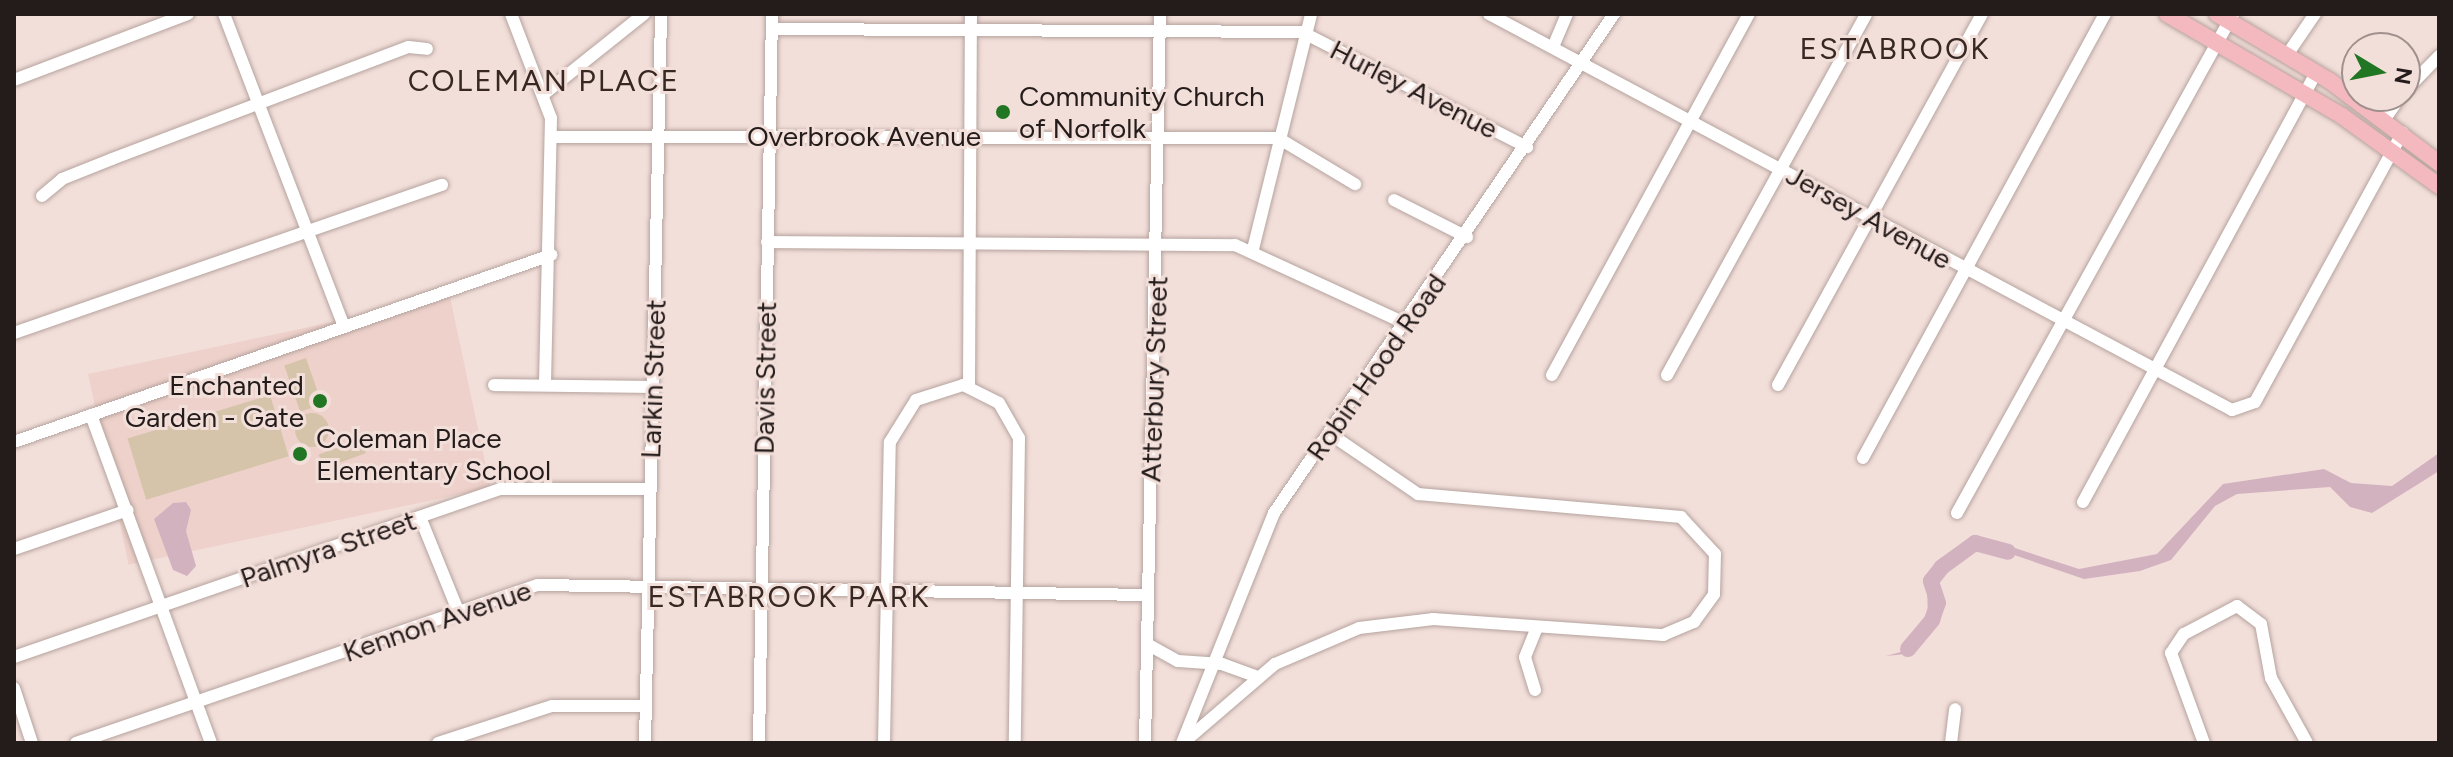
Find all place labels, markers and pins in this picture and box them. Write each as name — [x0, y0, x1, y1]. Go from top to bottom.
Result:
place label: Community Church of Norfolk — [1019, 79, 1265, 145]
marker: Community Church of Norfolk — [994, 103, 1012, 121]
place label: Enchanted Garden - Gate — [125, 368, 304, 434]
marker: Enchanted Garden - Gate — [311, 392, 329, 410]
place label: Coleman Place Elementary School — [316, 421, 551, 487]
marker: Coleman Place Elementary School — [291, 445, 309, 463]

